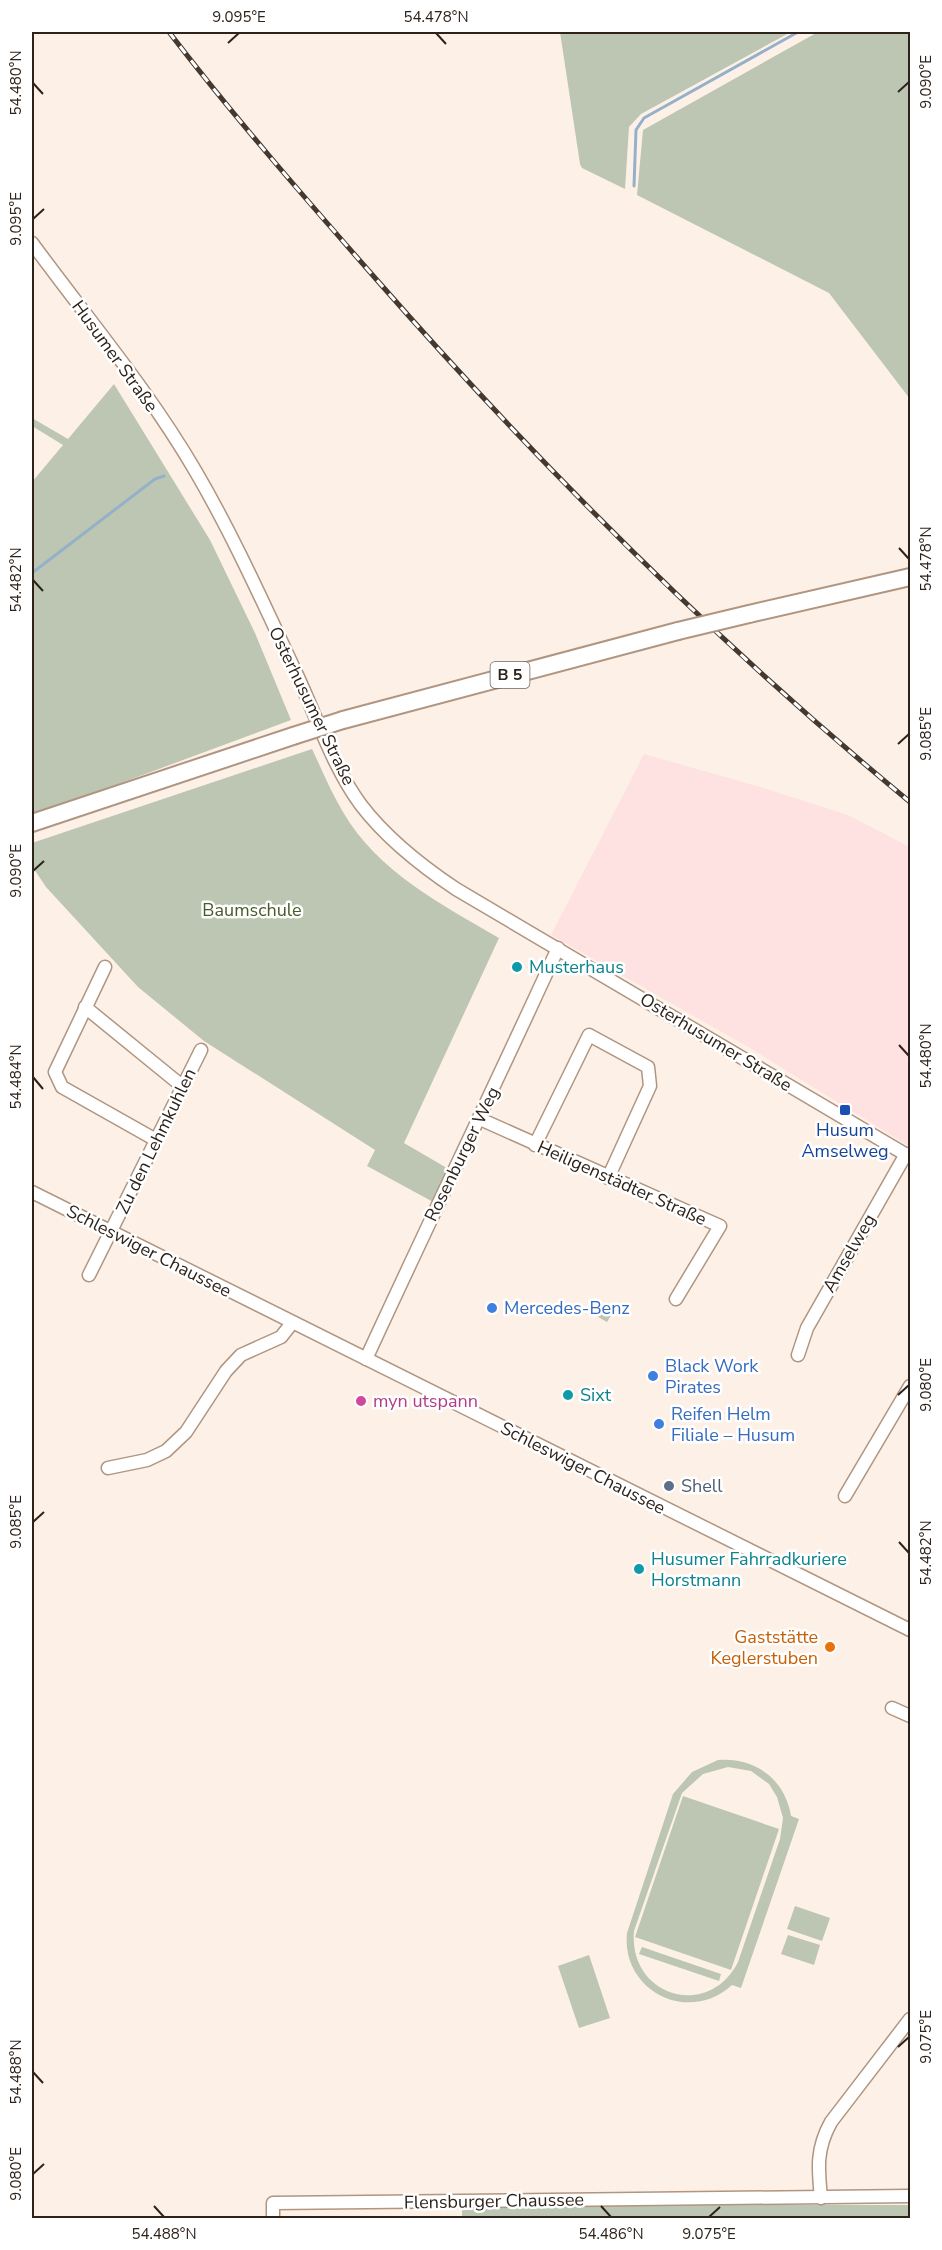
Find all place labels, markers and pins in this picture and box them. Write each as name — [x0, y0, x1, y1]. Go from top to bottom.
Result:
place label: Musterhaus — [529, 955, 624, 979]
marker: Musterhaus — [510, 960, 524, 974]
marker: Husum Amselweg — [838, 1103, 852, 1117]
place label: Husum Amselweg — [801, 1118, 889, 1163]
place label: Mercedes-Benz — [504, 1296, 630, 1320]
marker: Mercedes-Benz — [485, 1301, 499, 1315]
place label: Black Work Pirates — [665, 1354, 759, 1399]
marker: Black Work Pirates — [646, 1369, 660, 1383]
place label: Sixt — [580, 1383, 612, 1407]
marker: Sixt — [561, 1388, 575, 1402]
place label: myn utspann — [373, 1389, 478, 1413]
marker: myn utspann — [354, 1394, 368, 1408]
place label: Reifen Helm Filiale – Husum — [671, 1402, 795, 1447]
marker: Reifen Helm Filiale – Husum — [652, 1417, 666, 1431]
place label: Shell — [681, 1474, 723, 1498]
marker: Shell — [662, 1479, 676, 1493]
place label: Husumer Fahrradkuriere Horstmann — [651, 1547, 847, 1592]
marker: Husumer Fahrradkuriere Horstmann — [632, 1562, 646, 1576]
place label: Gaststätte Keglerstuben — [710, 1625, 818, 1670]
marker: Gaststätte Keglerstuben — [823, 1640, 837, 1654]

